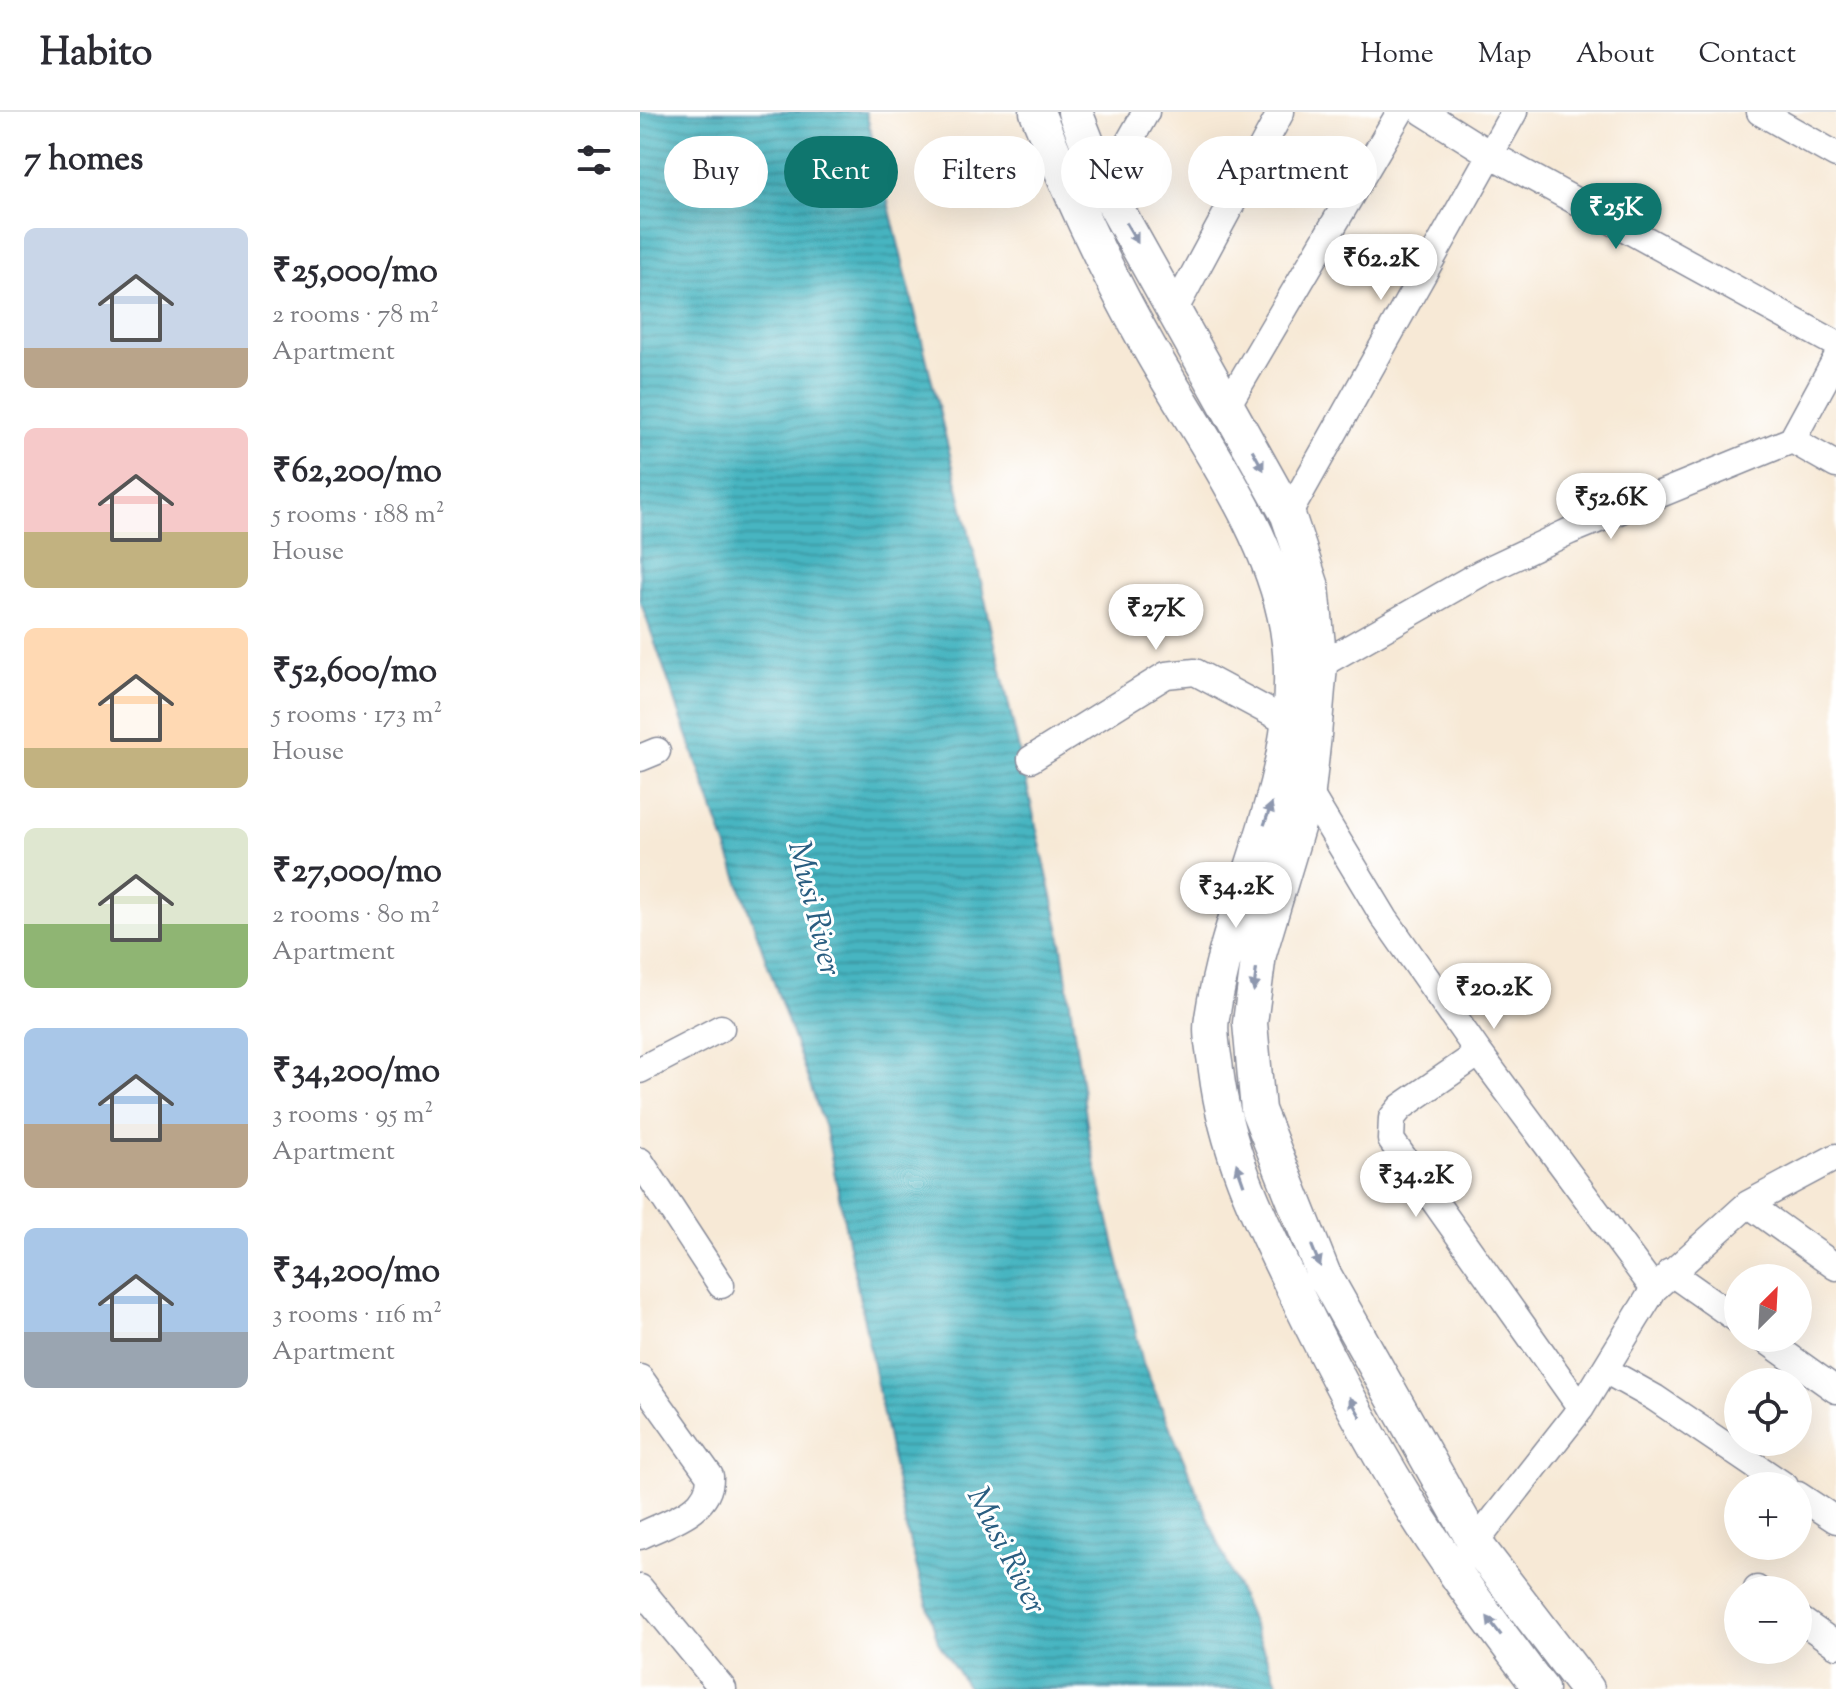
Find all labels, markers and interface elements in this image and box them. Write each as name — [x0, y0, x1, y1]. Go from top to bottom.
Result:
text: Habito — [40, 28, 152, 82]
text: Home — [1360, 35, 1434, 75]
text: Map — [1478, 35, 1532, 75]
text: About — [1576, 35, 1654, 75]
text: Contact — [1698, 35, 1796, 75]
text: 7 homes — [24, 136, 143, 185]
chip: Buy — [664, 136, 768, 208]
chip: Rent — [784, 136, 898, 208]
chip: Filters — [914, 136, 1045, 208]
chip: New — [1061, 136, 1172, 208]
chip: Apartment — [1188, 136, 1377, 208]
icon: filters — [572, 138, 616, 182]
pin: ₹25K — [1569, 183, 1663, 251]
text: ₹25K — [1589, 190, 1643, 227]
one-way arrow — [1125, 222, 1139, 244]
pin: ₹62.2K — [1316, 234, 1446, 302]
text: ₹62.2K — [1342, 241, 1420, 278]
text: ₹25,000/mo — [272, 248, 438, 297]
icon: home — [88, 260, 184, 356]
text: 2 rooms · 78 m² — [272, 297, 439, 334]
text: Apartment — [272, 334, 395, 371]
text: ₹62,200/mo — [272, 448, 442, 497]
one-way arrow — [1251, 449, 1265, 472]
icon: home — [88, 460, 184, 556]
pin: ₹52.6K — [1546, 473, 1676, 541]
text: ₹52.6K — [1574, 480, 1648, 517]
text: 5 rooms · 188 m² — [272, 497, 445, 534]
text: House — [272, 534, 344, 571]
pin: ₹27K — [1109, 584, 1203, 652]
text: ₹27K — [1127, 591, 1185, 628]
text: ₹52,600/mo — [272, 648, 437, 697]
icon: home — [88, 660, 184, 756]
text: 5 rooms · 173 m² — [272, 697, 442, 734]
text: House — [272, 734, 344, 771]
one-way arrow — [1262, 802, 1275, 826]
water label: Musi River — [774, 836, 852, 981]
text: ₹27,000/mo — [272, 848, 442, 897]
icon: home — [88, 860, 184, 956]
pin: ₹34.2K — [1171, 862, 1301, 930]
text: ₹34.2K — [1198, 869, 1274, 906]
text: 2 rooms · 80 m² — [272, 897, 440, 934]
text: Apartment — [272, 934, 395, 971]
pin: ₹20.2K — [1429, 963, 1559, 1031]
one-way arrow — [1249, 968, 1262, 993]
text: ₹20.2K — [1455, 970, 1533, 1007]
text: ₹34,200/mo — [272, 1048, 440, 1097]
icon: home — [88, 1060, 184, 1156]
text: 3 rooms · 95 m² — [272, 1097, 433, 1134]
text: Apartment — [272, 1134, 395, 1171]
pin: ₹34.2K — [1351, 1151, 1481, 1219]
text: ₹34.2K — [1378, 1158, 1454, 1195]
one-way arrow — [1234, 1162, 1246, 1186]
one-way arrow — [1310, 1244, 1323, 1268]
text: ₹34,200/mo — [272, 1248, 440, 1297]
icon: home — [88, 1260, 184, 1356]
north arrow — [1724, 1264, 1812, 1352]
map controls — [1724, 1264, 1812, 1664]
text: 3 rooms · 116 m² — [272, 1297, 442, 1334]
text: Apartment — [272, 1334, 395, 1371]
button: locate — [1724, 1368, 1812, 1456]
one-way arrow — [1348, 1396, 1362, 1419]
button: + — [1724, 1472, 1812, 1560]
water label: Musi River — [954, 1480, 1057, 1623]
button: − — [1724, 1576, 1812, 1664]
one-way arrow — [1487, 1616, 1503, 1637]

